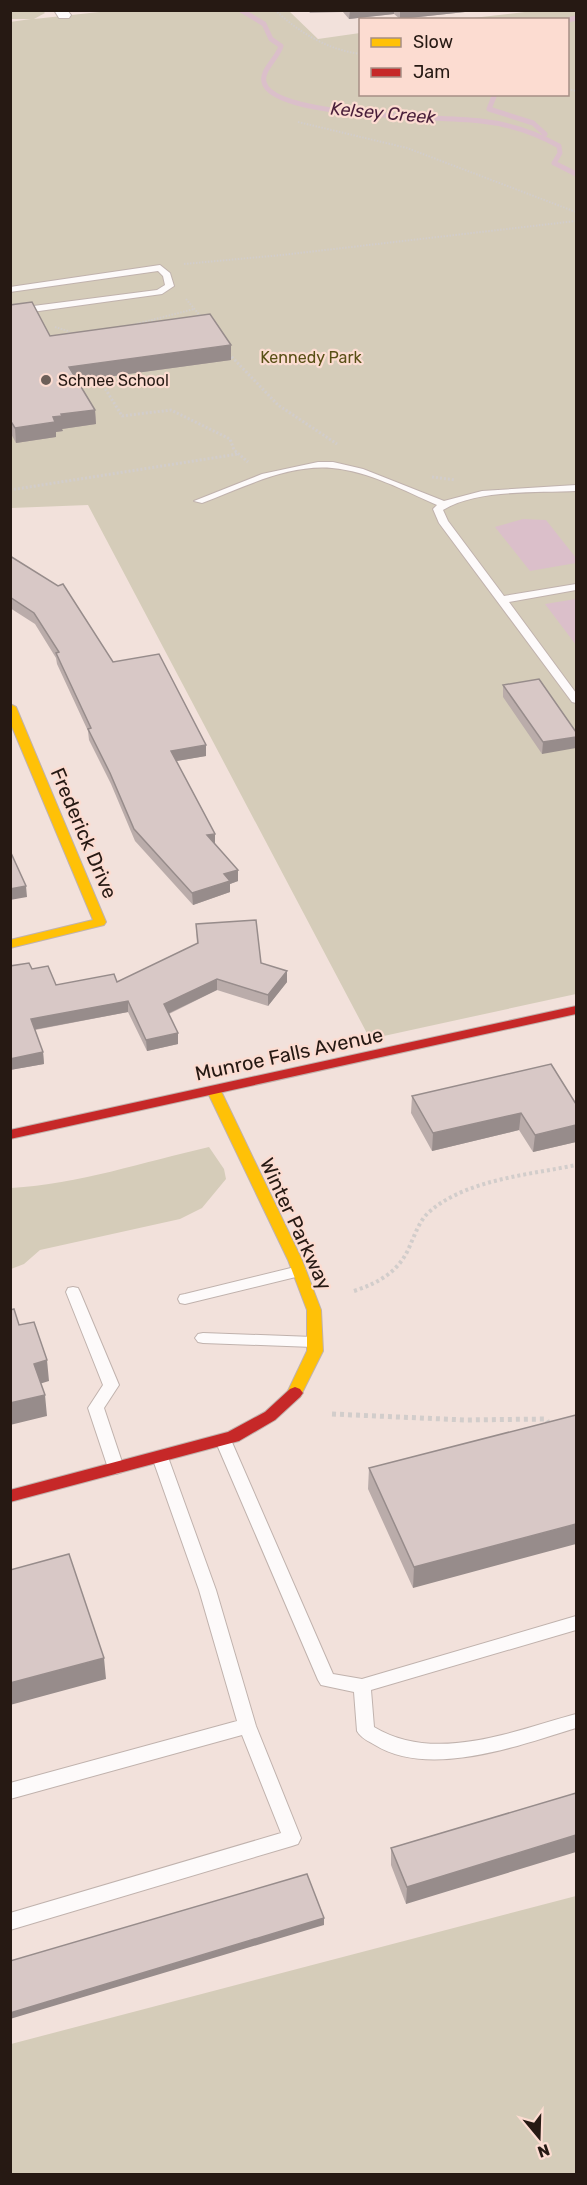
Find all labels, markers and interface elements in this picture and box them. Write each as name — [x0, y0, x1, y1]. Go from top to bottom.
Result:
legend — [359, 18, 569, 96]
text: Slow — [413, 31, 453, 53]
text: Jam — [413, 61, 450, 83]
water label: Kelsey Creek — [330, 97, 437, 129]
park label: Kennedy Park — [260, 348, 363, 367]
place label: Schnee School — [58, 371, 169, 390]
marker: Schnee School — [39, 373, 53, 387]
street label: Frederick Drive — [46, 764, 122, 902]
street label: Munroe Falls Avenue — [193, 1022, 385, 1086]
street label: Winter Parkway — [255, 1154, 337, 1294]
north arrow — [509, 2107, 569, 2167]
text: N — [535, 2140, 552, 2162]

